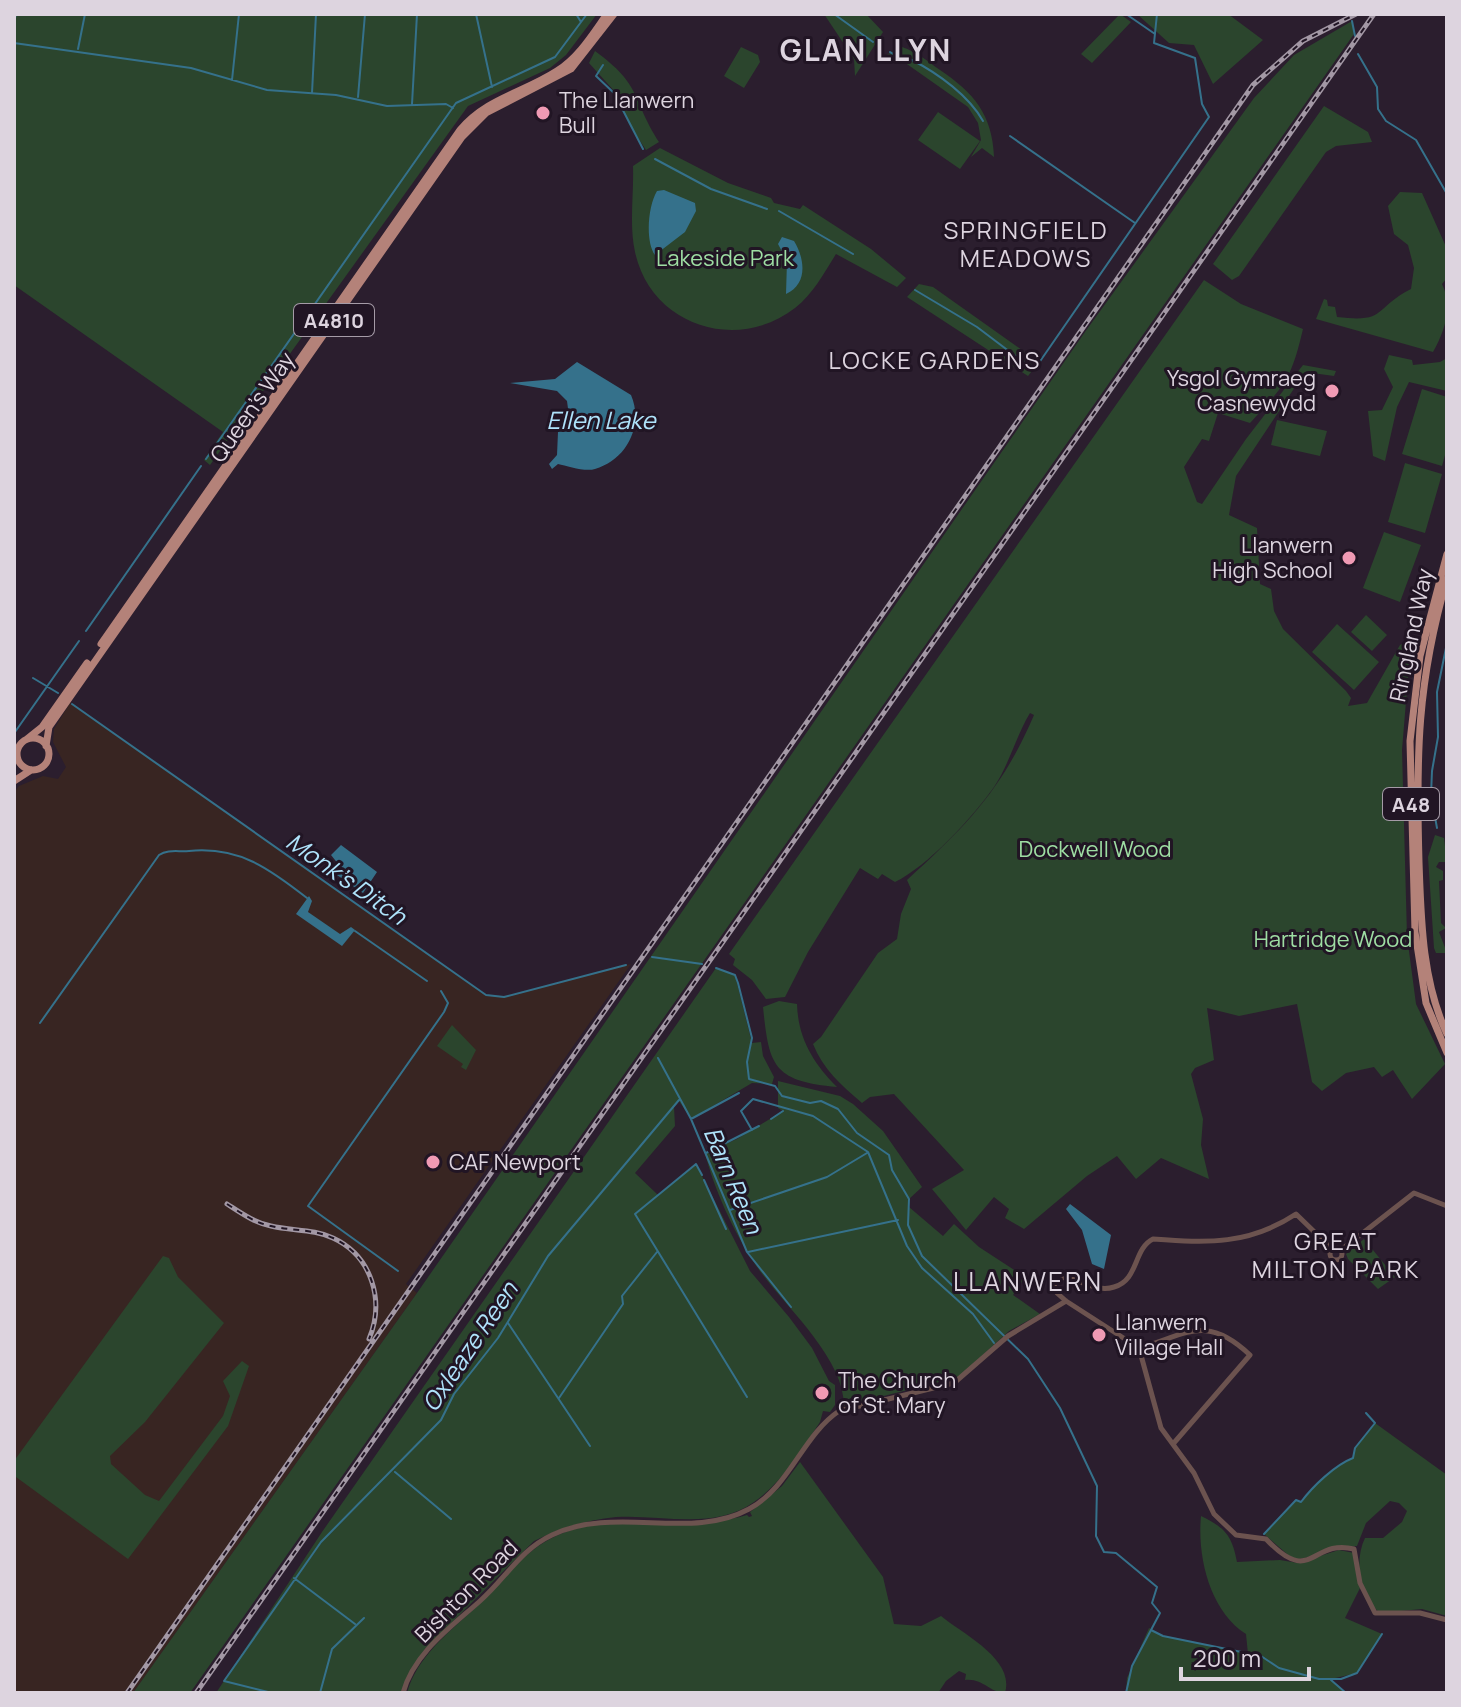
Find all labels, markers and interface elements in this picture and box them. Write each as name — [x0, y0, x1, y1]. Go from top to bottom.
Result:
district label: GLAN LLYN — [780, 29, 952, 70]
place label: The Llanwern Bull — [559, 85, 694, 140]
marker: The Llanwern Bull — [534, 104, 552, 122]
district label: SPRINGFIELD MEADOWS — [943, 213, 1109, 274]
park label: Lakeside Park — [656, 243, 795, 273]
road number: A4810 — [294, 304, 374, 336]
district label: LOCKE GARDENS — [829, 343, 1041, 376]
street label: Queen's Way — [203, 345, 301, 468]
place label: Ysgol Gymraeg Casnewydd — [1167, 363, 1316, 418]
marker: Ysgol Gymraeg Casnewydd — [1323, 382, 1341, 400]
water label: Ellen Lake — [547, 403, 657, 436]
place label: Llanwern High School — [1212, 530, 1333, 585]
marker: Llanwern High School — [1340, 549, 1358, 567]
street label: Ringland Way — [1382, 565, 1440, 704]
road number: A48 — [1383, 788, 1439, 820]
water label: Monk's Ditch — [280, 824, 414, 932]
park label: Dockwell Wood — [1018, 834, 1172, 864]
park label: Hartridge Wood — [1254, 924, 1412, 954]
water label: Barn Reen — [697, 1122, 772, 1239]
place label: CAF Newport — [449, 1147, 581, 1177]
marker: CAF Newport — [424, 1153, 442, 1171]
district label: GREAT MILTON PARK — [1252, 1224, 1420, 1285]
district label: LLANWERN — [953, 1263, 1103, 1299]
water label: Oxleaze Reen — [413, 1274, 525, 1417]
place label: Llanwern Village Hall — [1115, 1307, 1223, 1362]
marker: Llanwern Village Hall — [1090, 1326, 1108, 1344]
place label: The Church of St. Mary — [838, 1365, 956, 1420]
marker: The Church of St. Mary — [813, 1384, 831, 1402]
street label: Bishton Road — [408, 1533, 524, 1649]
scale bar — [1181, 1631, 1309, 1681]
text: 200 m — [1193, 1641, 1261, 1674]

